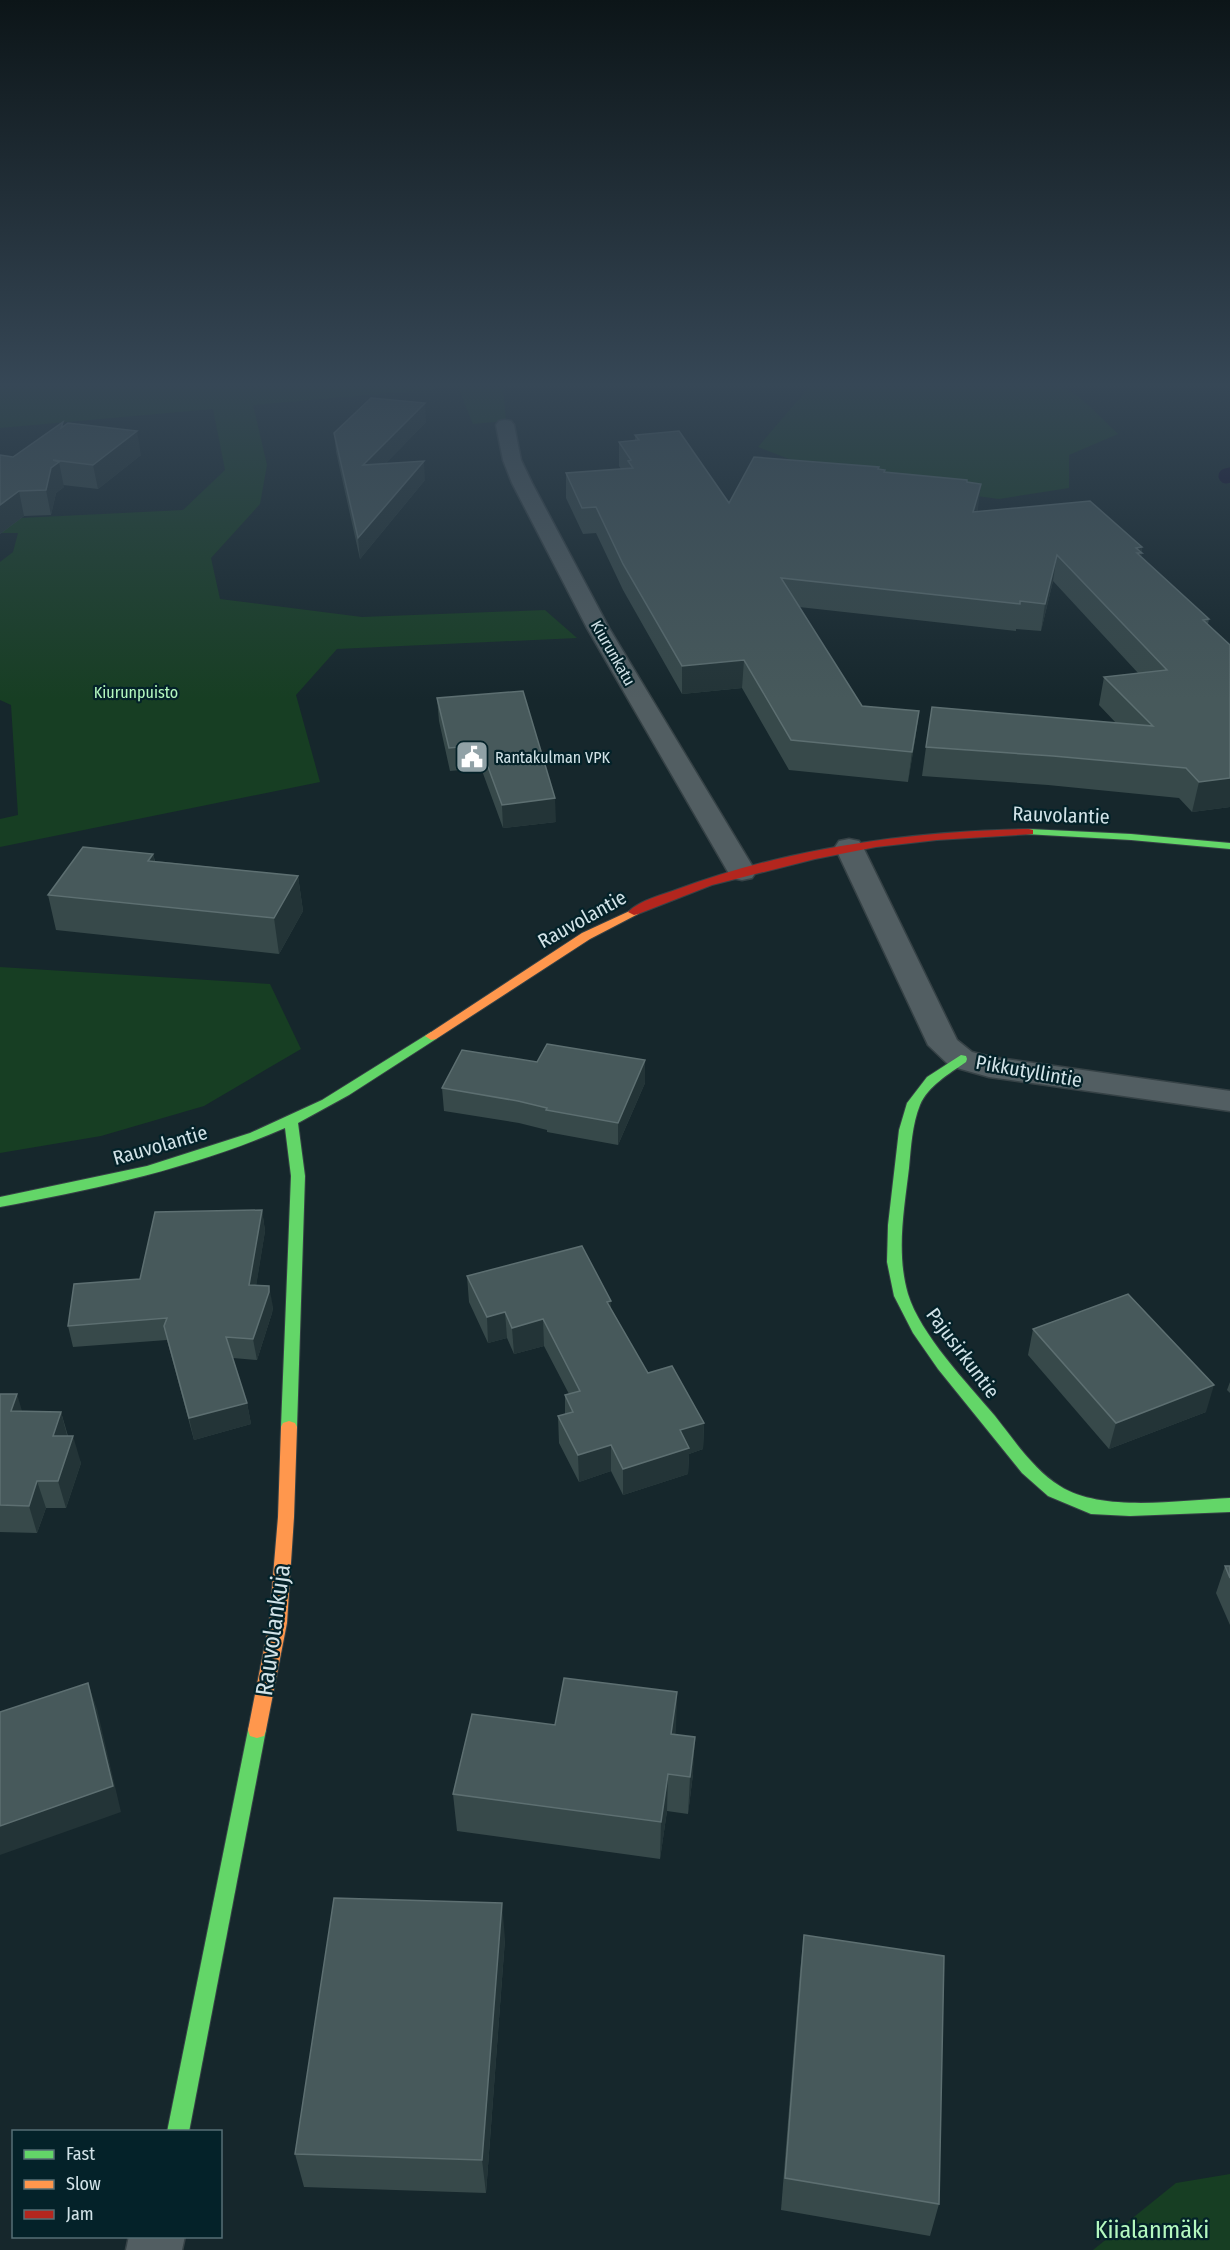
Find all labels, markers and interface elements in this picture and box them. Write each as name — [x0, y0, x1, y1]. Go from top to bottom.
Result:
street label: Kiurunkatu — [587, 617, 639, 689]
park label: Kiurunpuisto — [94, 683, 178, 702]
public building icon: Rantakulman VPK — [454, 739, 490, 775]
place label: Rantakulman VPK — [495, 748, 611, 767]
street label: Rauvolantie — [1012, 801, 1110, 829]
street label: Rauvolantie — [534, 885, 630, 953]
street label: Pikkutyllintie — [974, 1050, 1084, 1092]
street label: Rauvolantie — [110, 1120, 210, 1170]
street label: Pajusirkuntie — [921, 1303, 1005, 1403]
street label: Rauvolankuja — [250, 1563, 296, 1697]
legend — [12, 2130, 222, 2238]
text: Fast — [66, 2143, 95, 2165]
text: Slow — [66, 2173, 101, 2195]
text: Jam — [66, 2203, 94, 2225]
park label: Kiialanmäki — [1095, 2216, 1209, 2244]

